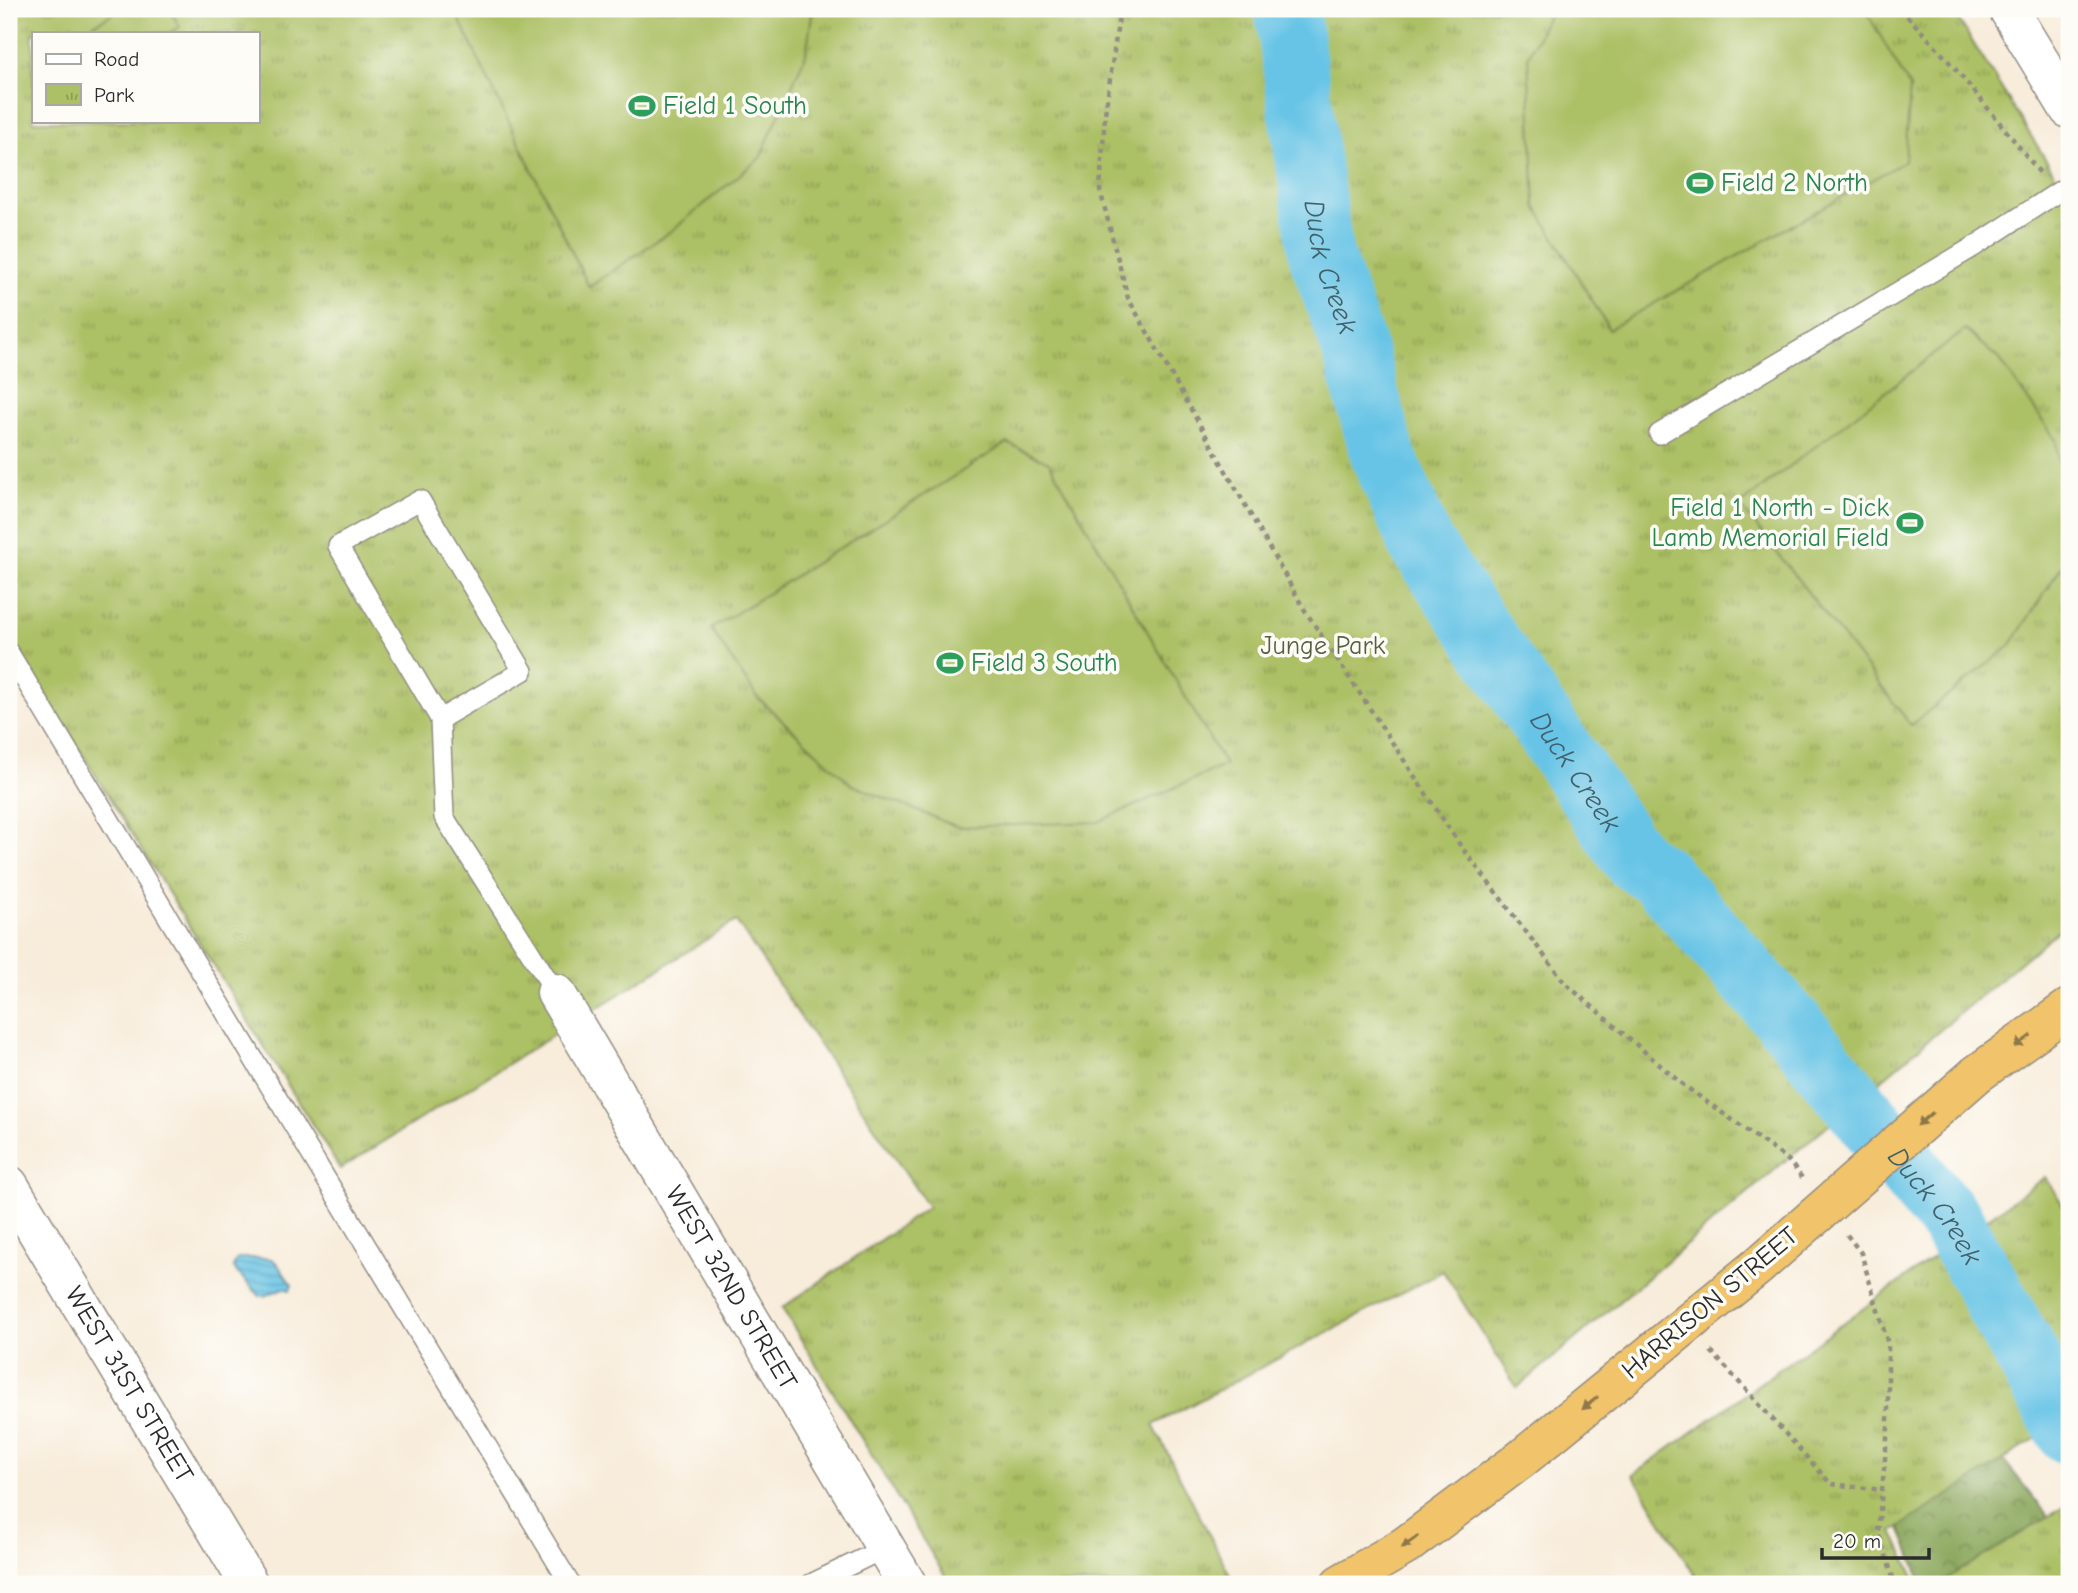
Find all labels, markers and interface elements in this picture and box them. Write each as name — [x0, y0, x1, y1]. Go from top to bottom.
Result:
legend — [32, 32, 259, 122]
text: Road — [94, 47, 139, 71]
text: Park — [94, 83, 134, 107]
sports icon: Field 1 South — [627, 91, 657, 121]
place label: Field 1 South — [663, 91, 807, 121]
sports icon: Field 2 North — [1685, 168, 1715, 198]
place label: Field 2 North — [1721, 168, 1868, 198]
water label: Duck Creek — [1298, 198, 1364, 339]
place label: Field 1 North - Dick Lamb Memorial Field — [1651, 493, 1889, 553]
sports icon: Field 1 North - Dick Lamb Memorial Field — [1895, 508, 1925, 538]
park label: Junge Park — [1261, 631, 1386, 661]
sports icon: Field 3 South — [935, 648, 965, 678]
place label: Field 3 South — [971, 648, 1118, 678]
water label: Duck Creek — [1523, 706, 1628, 838]
one-way arrow — [2014, 1034, 2032, 1048]
one-way arrow — [1917, 1111, 1934, 1126]
water label: Duck Creek — [1881, 1141, 1989, 1271]
street label: WEST 32ND STREET — [659, 1180, 804, 1396]
street label: HARRISON STREET — [1616, 1220, 1804, 1385]
street label: WEST 31ST STREET — [59, 1281, 200, 1488]
one-way arrow — [1582, 1395, 1599, 1410]
scale bar — [1822, 1516, 1929, 1560]
text: 20 m — [1833, 1529, 1881, 1553]
one-way arrow — [1401, 1535, 1419, 1549]

